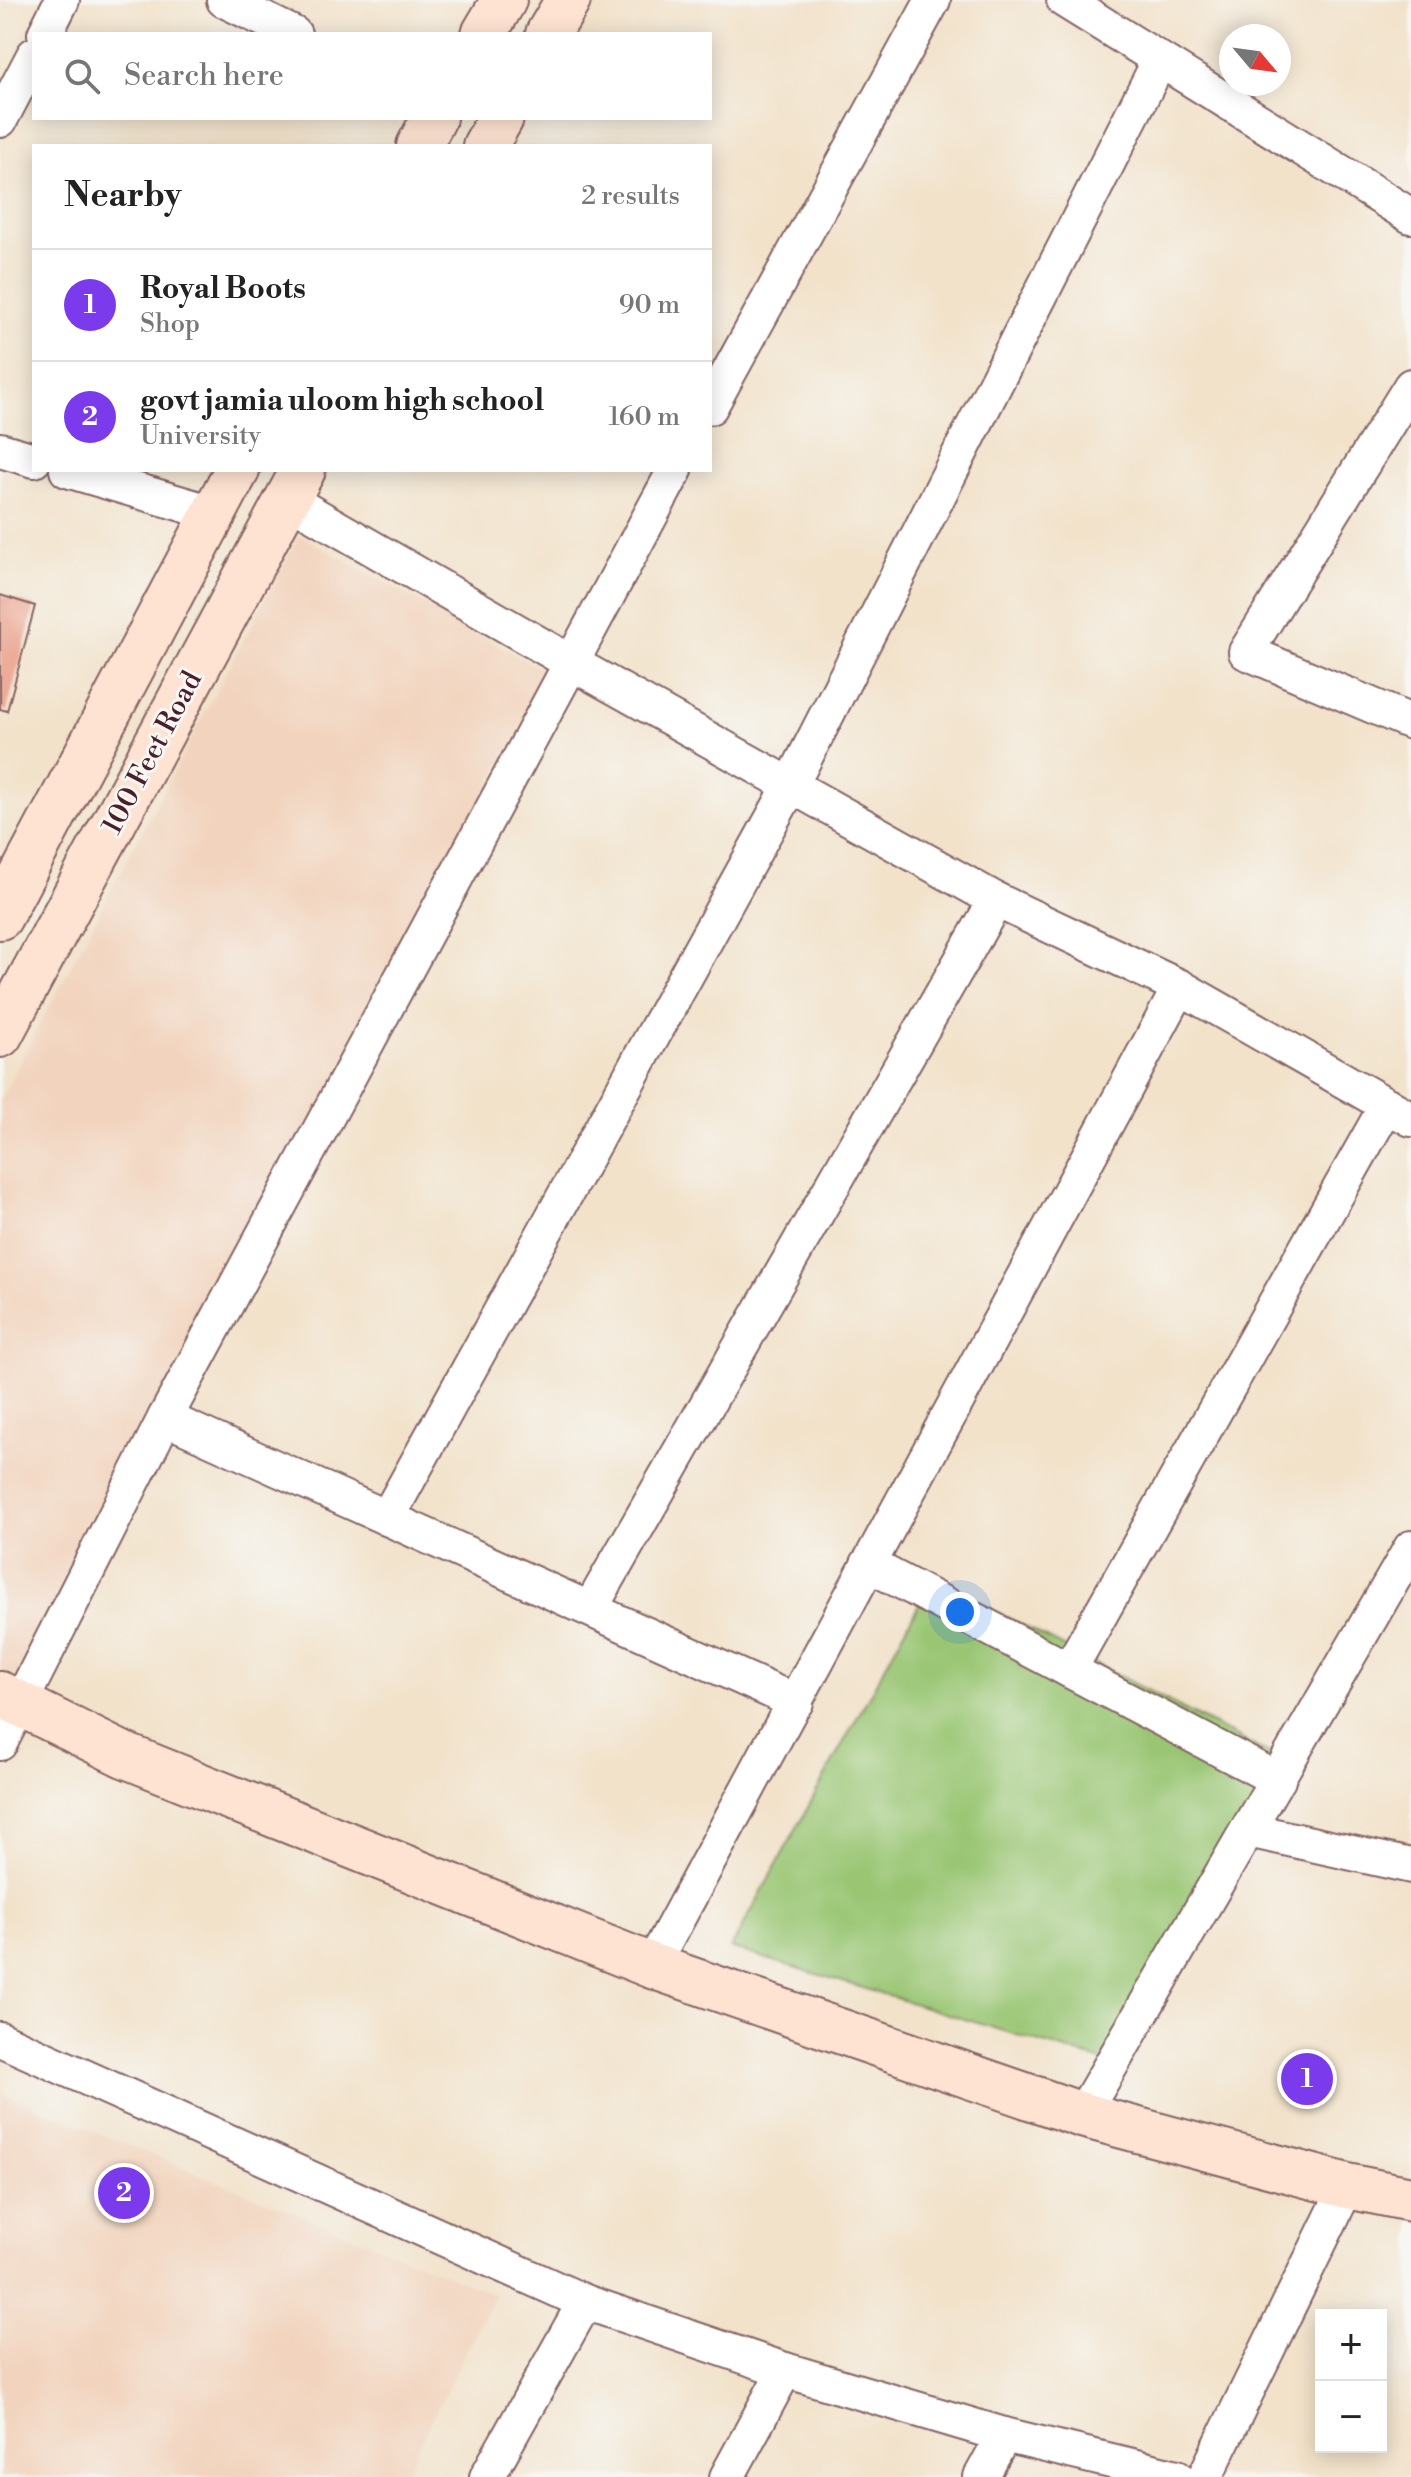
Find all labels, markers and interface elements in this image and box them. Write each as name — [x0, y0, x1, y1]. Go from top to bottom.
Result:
north arrow — [1219, 24, 1291, 96]
search box — [32, 32, 712, 120]
icon: search — [60, 54, 104, 98]
text: Search here — [124, 57, 284, 95]
text: Nearby — [64, 175, 182, 217]
text: 2 results — [581, 180, 680, 212]
text: Royal Boots — [140, 270, 306, 308]
text: 1 — [84, 289, 96, 321]
text: 90 m — [619, 289, 680, 321]
text: Shop — [140, 308, 200, 340]
text: govt jamia uloom high school — [140, 382, 544, 420]
text: 2 — [82, 401, 98, 433]
text: 160 m — [609, 401, 680, 433]
text: University — [140, 420, 261, 452]
street label: 100 Feet Road — [95, 665, 210, 840]
your location — [940, 1592, 980, 1632]
pin: 1 — [1281, 2049, 1333, 2109]
pin: 2 — [98, 2163, 150, 2223]
map controls — [1315, 2309, 1387, 2453]
button: + — [1315, 2309, 1387, 2381]
button: − — [1315, 2381, 1387, 2453]

